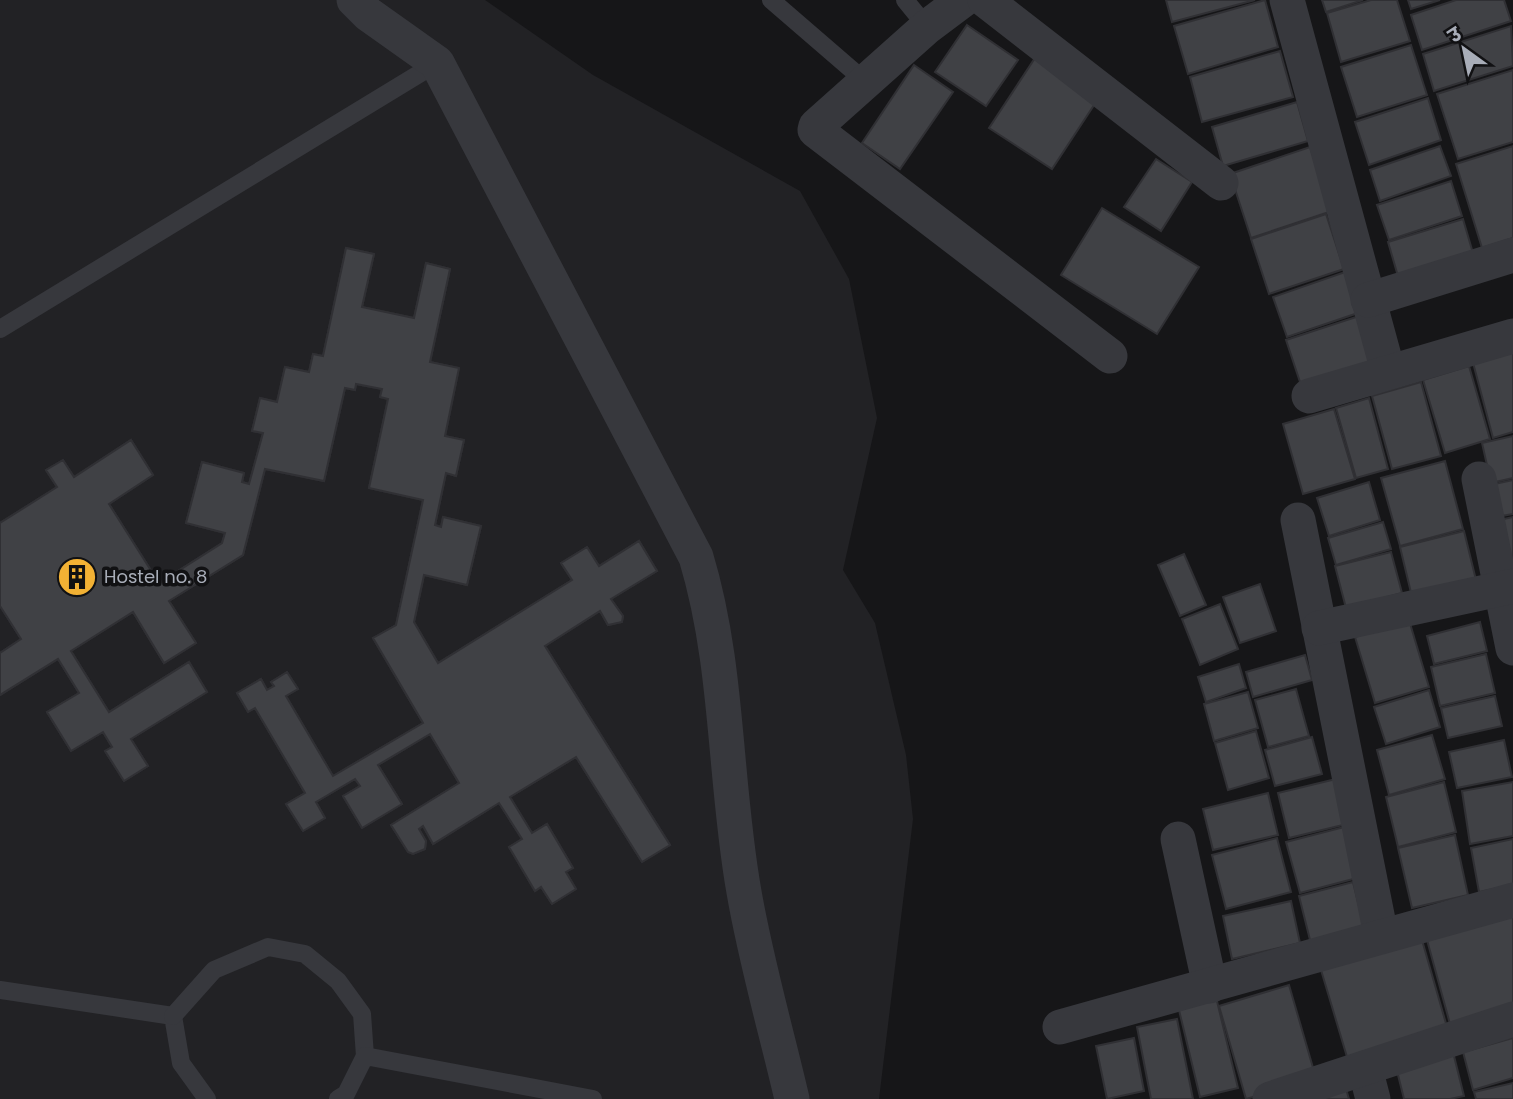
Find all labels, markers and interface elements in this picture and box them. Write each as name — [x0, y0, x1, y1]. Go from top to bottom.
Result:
north arrow — [1429, 14, 1499, 84]
text: उ — [1442, 20, 1468, 50]
building icon: Hostel no. 8 — [56, 556, 98, 598]
place label: Hostel no. 8 — [104, 564, 207, 589]

